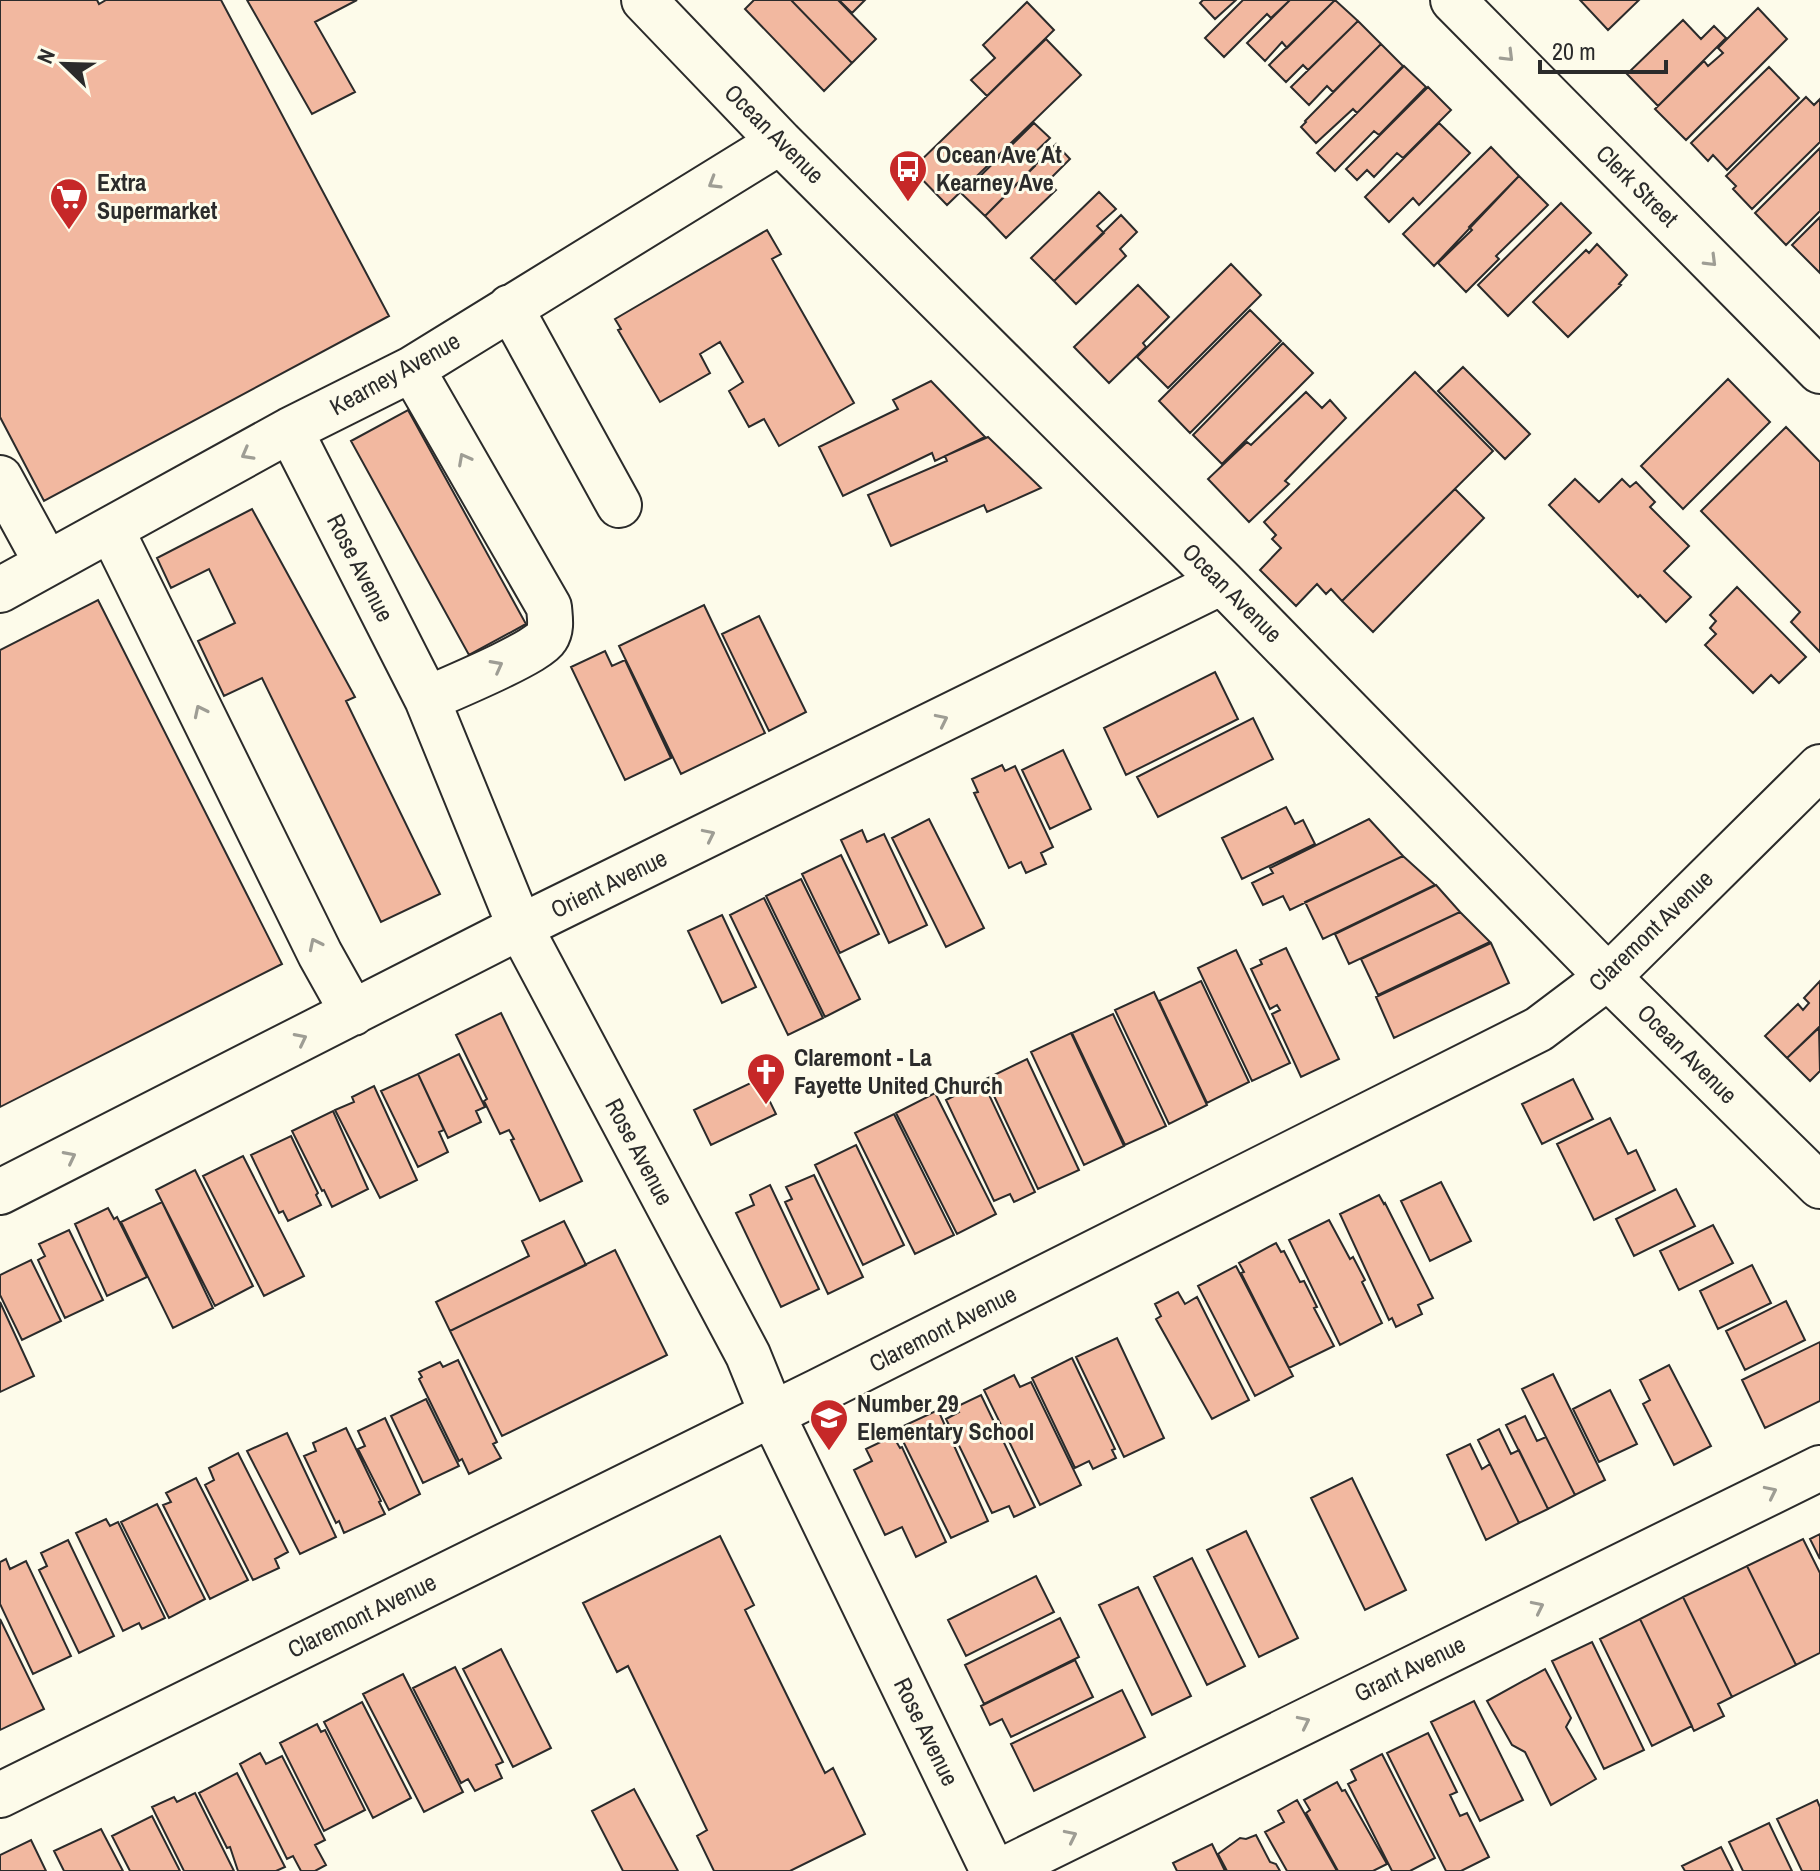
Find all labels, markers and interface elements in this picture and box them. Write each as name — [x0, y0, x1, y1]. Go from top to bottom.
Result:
north arrow — [24, 24, 104, 104]
scale bar — [1540, 24, 1666, 74]
text: 20 m — [1552, 35, 1596, 67]
text: N — [29, 44, 62, 68]
one-way arrow — [1499, 46, 1513, 61]
street label: Ocean Avenue — [718, 76, 832, 190]
street label: Clerk Street — [1590, 137, 1686, 234]
place label: Ocean Ave At Kearney Ave — [936, 138, 1062, 198]
bus stop icon: Ocean Ave At Kearney Ave — [887, 148, 929, 203]
place label: Extra Supermarket — [97, 166, 218, 226]
one-way arrow — [708, 173, 723, 189]
supermarket icon: Extra Supermarket — [48, 176, 90, 231]
one-way arrow — [1701, 251, 1716, 266]
street label: Kearney Avenue — [324, 324, 465, 422]
one-way arrow — [241, 444, 256, 460]
one-way arrow — [458, 453, 473, 467]
street label: Rose Avenue — [320, 508, 402, 627]
street label: Ocean Avenue — [1176, 535, 1290, 649]
one-way arrow — [489, 661, 504, 676]
one-way arrow — [194, 705, 210, 720]
one-way arrow — [934, 714, 949, 730]
one-way arrow — [701, 829, 715, 845]
street label: Orient Avenue — [545, 841, 672, 925]
street label: Claremont Avenue — [1581, 863, 1720, 998]
one-way arrow — [309, 938, 325, 953]
street label: Ocean Avenue — [1631, 996, 1745, 1110]
one-way arrow — [293, 1033, 308, 1049]
place label: Claremont - La Fayette United Church — [794, 1041, 1003, 1101]
church icon: Claremont - La Fayette United Church — [745, 1051, 787, 1106]
street label: Rose Avenue — [598, 1092, 681, 1211]
one-way arrow — [61, 1151, 76, 1166]
street label: Claremont Avenue — [863, 1277, 1022, 1379]
place label: Number 29 Elementary School — [857, 1387, 1034, 1447]
school or university icon: Number 29 Elementary School — [808, 1397, 850, 1452]
one-way arrow — [1762, 1486, 1777, 1502]
street label: Claremont Avenue — [282, 1565, 441, 1665]
one-way arrow — [1529, 1601, 1544, 1617]
street label: Grant Avenue — [1349, 1627, 1471, 1709]
street label: Rose Avenue — [887, 1672, 967, 1791]
one-way arrow — [1296, 1716, 1311, 1731]
one-way arrow — [1063, 1830, 1077, 1846]

